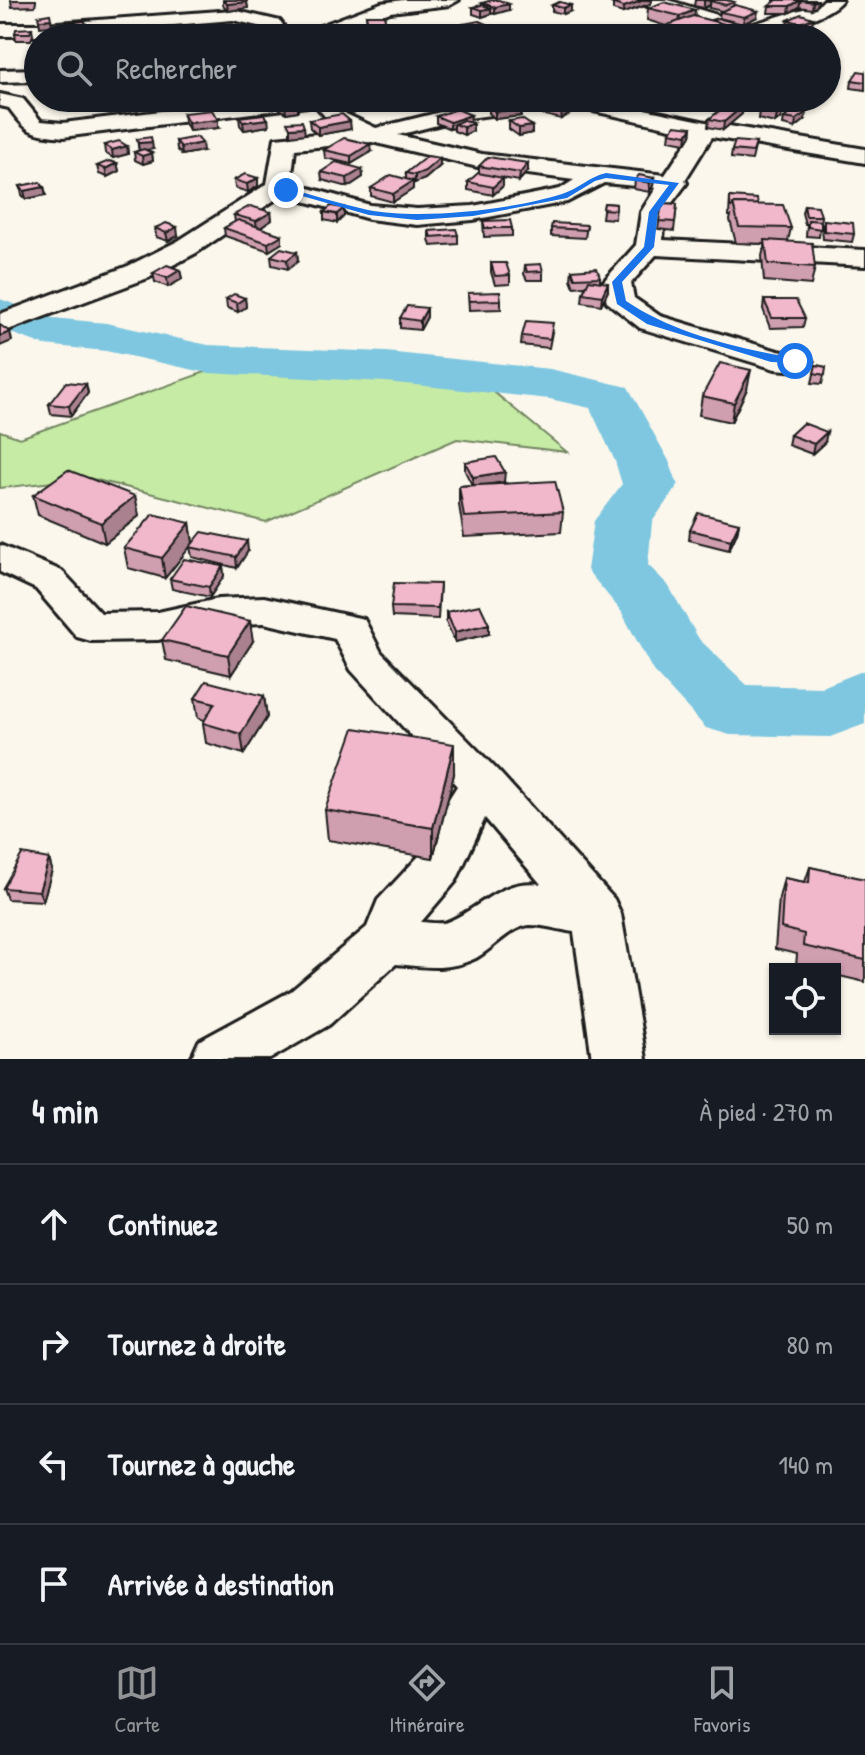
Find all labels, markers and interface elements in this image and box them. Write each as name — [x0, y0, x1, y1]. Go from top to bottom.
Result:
search box — [24, 24, 841, 112]
icon: search — [52, 46, 96, 90]
text: Rechercher — [116, 48, 237, 88]
route end — [268, 172, 304, 208]
route start — [777, 343, 813, 379]
map controls — [769, 963, 841, 1035]
button: locate — [769, 963, 841, 1035]
text: 4 min — [32, 1088, 99, 1134]
text: À pied · 270 m — [699, 1094, 833, 1129]
icon: ahead — [32, 1202, 76, 1246]
text: Continuez — [108, 1204, 217, 1244]
text: 50 m — [787, 1207, 833, 1242]
icon: right — [32, 1322, 76, 1366]
text: Tournez à droite — [108, 1324, 286, 1364]
text: 80 m — [786, 1327, 833, 1362]
icon: left — [32, 1442, 76, 1486]
text: Tournez à gauche — [108, 1444, 295, 1484]
text: 140 m — [779, 1447, 833, 1482]
icon: arrive — [32, 1562, 76, 1606]
text: Arrivée à destination — [108, 1564, 334, 1604]
tab: Carte — [115, 1661, 160, 1739]
tab: Itinéraire — [389, 1661, 465, 1739]
tab: Favoris — [694, 1661, 750, 1739]

